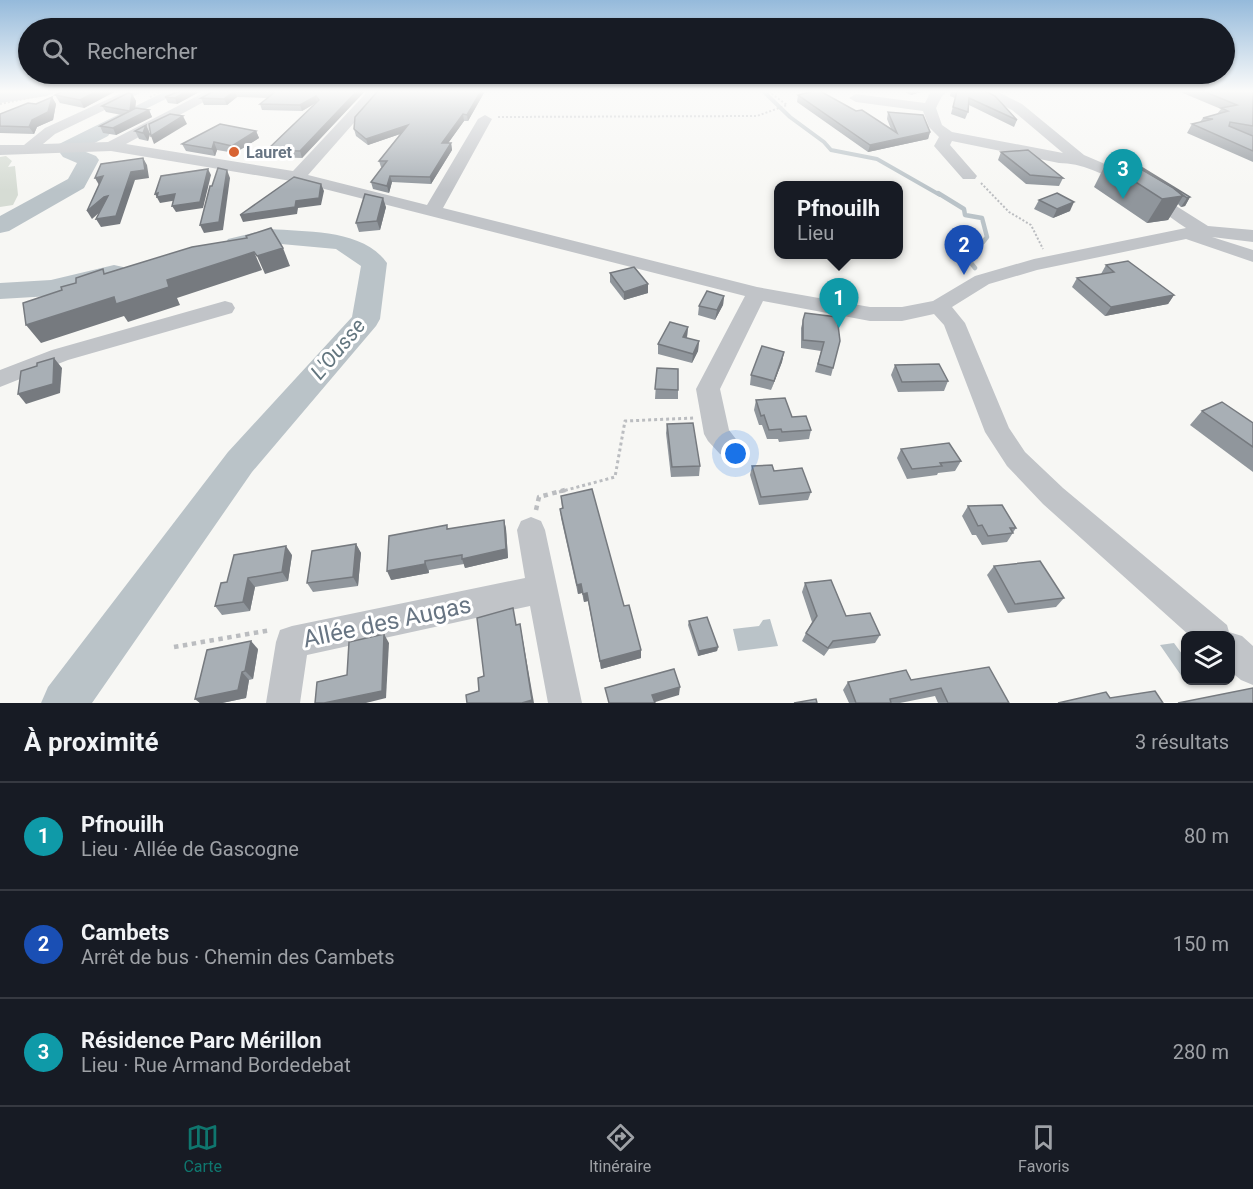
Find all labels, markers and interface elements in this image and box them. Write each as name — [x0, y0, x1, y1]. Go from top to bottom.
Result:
search box — [18, 18, 1235, 84]
icon: search — [39, 35, 72, 68]
text: Rechercher — [87, 39, 198, 64]
place label: Lauret — [246, 143, 293, 162]
marker: Lauret — [227, 145, 241, 159]
pin: 3 — [1104, 150, 1142, 199]
popup — [774, 181, 903, 259]
text: Pfnouilh — [797, 196, 880, 221]
text: Lieu — [797, 221, 834, 245]
pin: 2 — [944, 226, 984, 275]
pin: 1 — [820, 278, 858, 328]
water label: L'Ousse — [306, 314, 370, 384]
your location — [721, 439, 750, 468]
street label: Allée des Augas — [300, 591, 474, 653]
map controls — [1181, 631, 1235, 685]
button: layers — [1181, 631, 1235, 685]
text: À proximité — [24, 727, 158, 757]
text: 3 résultats — [1135, 730, 1229, 754]
text: Pfnouilh — [81, 812, 164, 837]
text: 1 — [38, 824, 49, 848]
text: 80 m — [1184, 824, 1229, 848]
text: Lieu · Allée de Gascogne — [81, 837, 299, 861]
text: Cambets — [81, 920, 169, 945]
text: 2 — [38, 932, 49, 956]
text: 150 m — [1173, 932, 1229, 956]
text: Arrêt de bus · Chemin des Cambets — [81, 945, 394, 969]
text: Résidence Parc Mérillon — [81, 1028, 322, 1053]
text: 3 — [38, 1040, 49, 1064]
text: 280 m — [1173, 1040, 1229, 1064]
text: Lieu · Rue Armand Bordedebat — [81, 1053, 351, 1077]
tab: Carte — [183, 1121, 222, 1176]
tab: Itinéraire — [589, 1121, 651, 1176]
tab: Favoris — [1018, 1121, 1070, 1176]

